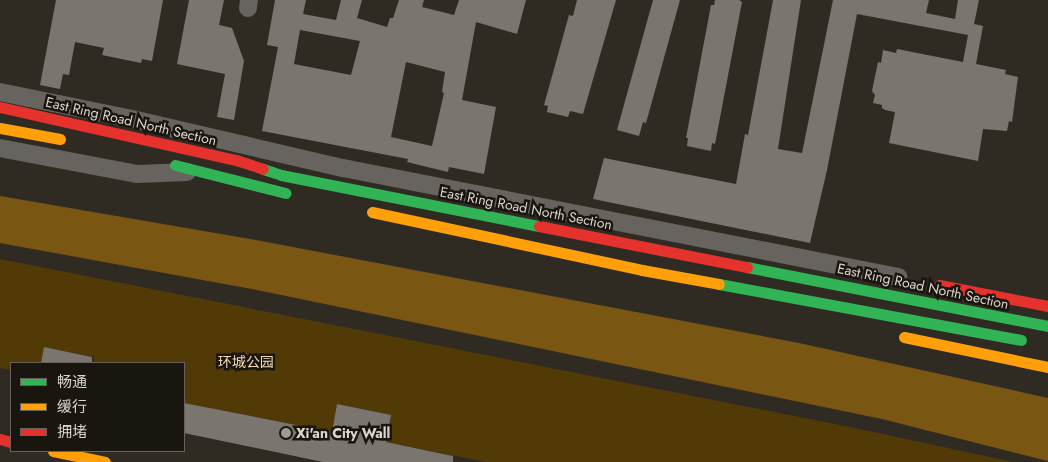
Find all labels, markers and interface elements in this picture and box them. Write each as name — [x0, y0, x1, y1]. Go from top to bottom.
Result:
street label: East Ring Road North Section — [44, 93, 218, 149]
street label: East Ring Road North Section — [439, 183, 613, 233]
street label: East Ring Road North Section — [836, 260, 1010, 312]
park label: 环城公园 — [218, 354, 274, 370]
legend — [10, 362, 185, 452]
text: 畅通 — [57, 371, 87, 393]
text: 缓行 — [57, 396, 87, 418]
text: 拥堵 — [57, 421, 87, 443]
place label: Xi'an City Wall — [296, 425, 390, 441]
marker: Xi'an City Wall — [280, 427, 292, 439]

